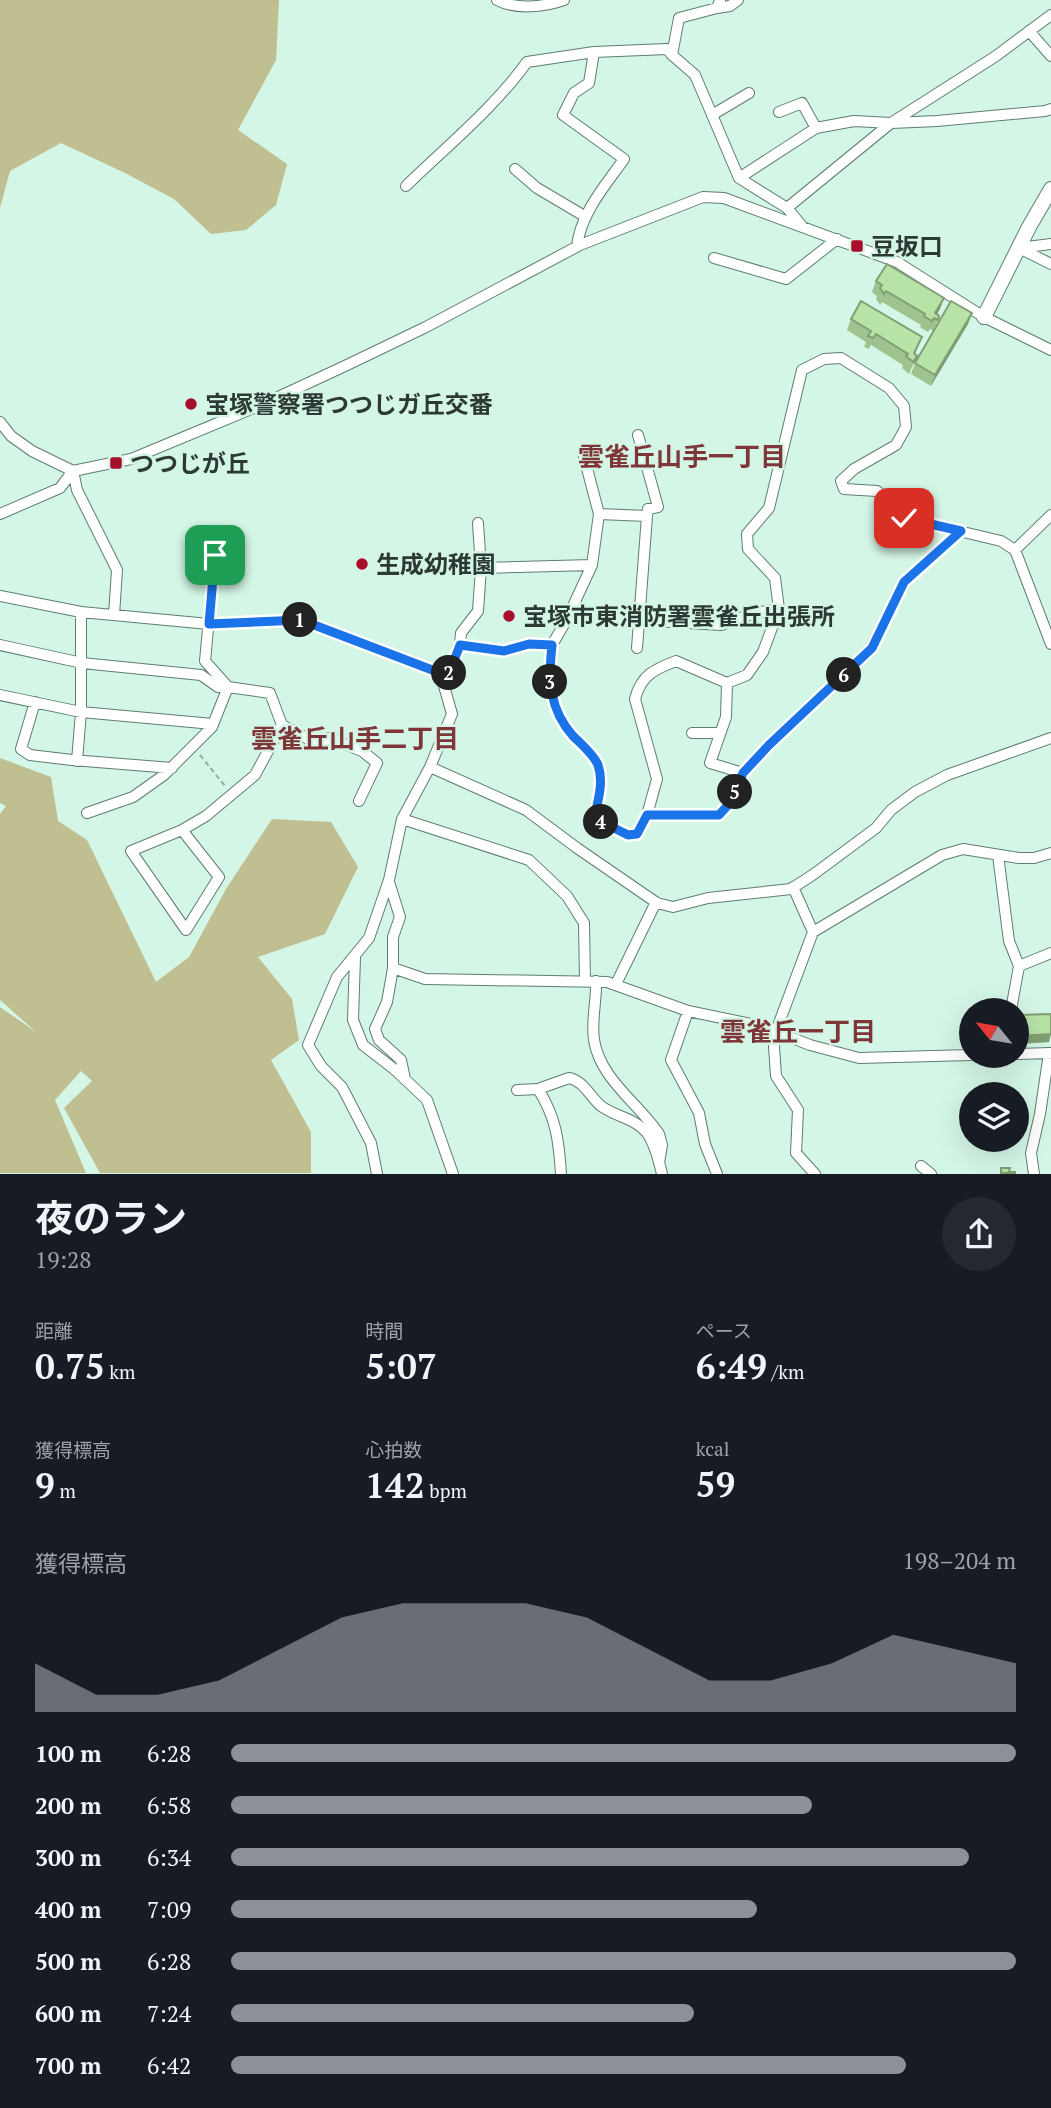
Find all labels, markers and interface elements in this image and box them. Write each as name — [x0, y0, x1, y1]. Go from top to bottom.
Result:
place label: 豆坂口 — [871, 230, 943, 262]
marker: 豆坂口 — [849, 238, 865, 254]
place label: 宝塚警察署つつじガ丘交番 — [205, 388, 493, 420]
marker: 宝塚警察署つつじガ丘交番 — [183, 396, 199, 412]
district label: 雲雀丘山手一丁目 — [578, 439, 786, 473]
place label: つつじが丘 — [130, 447, 250, 479]
marker: つつじが丘 — [108, 455, 124, 471]
pin — [874, 488, 934, 548]
icon: check — [885, 499, 923, 537]
pin — [185, 525, 245, 585]
icon: arrive — [196, 536, 234, 574]
place label: 生成幼稚園 — [376, 548, 496, 580]
marker: 生成幼稚園 — [354, 556, 370, 572]
place label: 宝塚市東消防署雲雀丘出張所 — [523, 600, 835, 632]
pin: 1 — [282, 602, 318, 638]
text: 1 — [294, 607, 305, 632]
marker: 宝塚市東消防署雲雀丘出張所 — [501, 608, 517, 624]
pin: 2 — [432, 656, 466, 690]
pin: 6 — [826, 658, 862, 692]
text: 2 — [443, 660, 454, 685]
text: 6 — [838, 662, 849, 687]
pin: 3 — [532, 664, 568, 700]
text: 3 — [544, 669, 555, 694]
district label: 雲雀丘山手二丁目 — [251, 721, 459, 755]
pin: 5 — [718, 774, 752, 810]
text: 5 — [729, 779, 740, 804]
pin: 4 — [584, 804, 618, 840]
text: 4 — [595, 809, 606, 834]
north arrow — [959, 998, 1029, 1068]
map controls — [959, 998, 1029, 1152]
district label: 雲雀丘一丁目 — [720, 1014, 876, 1048]
button: layers — [959, 1082, 1029, 1152]
text: 夜のラン — [35, 1193, 187, 1243]
button: share — [942, 1197, 1016, 1271]
text: 19:28 — [35, 1244, 92, 1275]
text: 距離 — [35, 1318, 73, 1343]
text: 時間 — [365, 1318, 403, 1343]
text: ペース — [696, 1318, 752, 1343]
text: 0.75 — [35, 1343, 105, 1389]
text: 5:07 — [365, 1343, 437, 1389]
text: 6:49 — [696, 1343, 767, 1389]
text: km — [105, 1359, 136, 1384]
text: /km — [767, 1359, 804, 1384]
text: kcal — [696, 1436, 729, 1461]
text: 獲得標高 — [35, 1437, 111, 1462]
text: 心拍数 — [365, 1437, 422, 1462]
text: 59 — [696, 1461, 735, 1507]
text: 9 — [35, 1462, 55, 1508]
text: 142 — [365, 1462, 425, 1508]
text: m — [55, 1478, 76, 1503]
text: bpm — [425, 1478, 467, 1503]
text: 198–204 m — [903, 1545, 1016, 1576]
text: 獲得標高 — [35, 1548, 127, 1579]
text: 100 m — [35, 1738, 101, 1769]
text: 6:28 — [147, 1738, 191, 1769]
text: 200 m — [35, 1790, 101, 1821]
text: 6:58 — [147, 1790, 191, 1821]
text: 300 m — [35, 1842, 101, 1873]
text: 6:34 — [147, 1842, 191, 1873]
text: 400 m — [35, 1894, 101, 1925]
text: 7:09 — [147, 1894, 191, 1925]
text: 500 m — [35, 1946, 101, 1977]
text: 6:28 — [147, 1946, 191, 1977]
text: 600 m — [35, 1998, 101, 2029]
text: 7:24 — [147, 1998, 191, 2029]
text: 700 m — [35, 2050, 101, 2081]
text: 6:42 — [147, 2050, 191, 2081]

